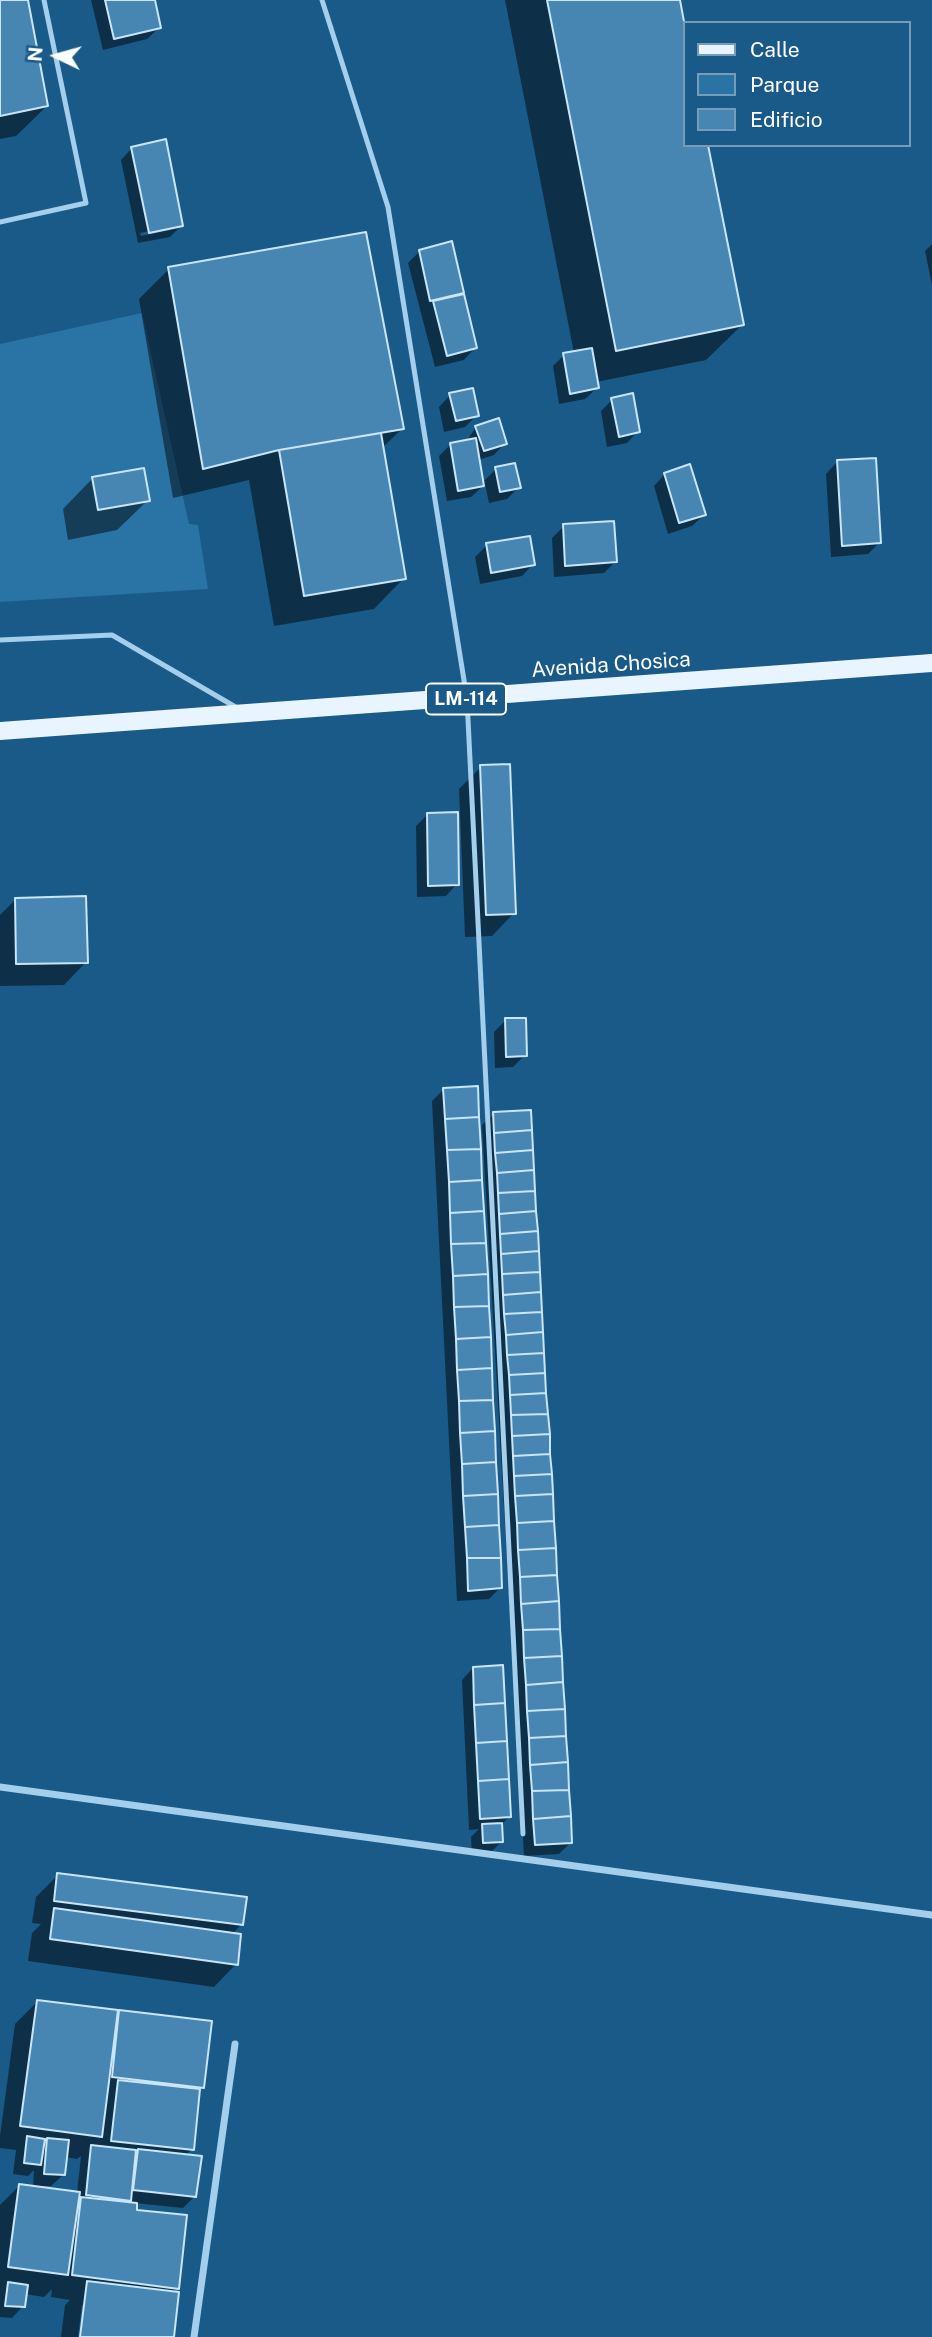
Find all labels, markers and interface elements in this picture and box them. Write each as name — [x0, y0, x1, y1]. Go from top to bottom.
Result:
north arrow — [21, 21, 91, 91]
legend — [684, 21, 911, 147]
text: Calle — [750, 37, 800, 62]
text: N — [23, 46, 47, 63]
text: Parque — [750, 72, 819, 97]
text: Edificio — [750, 107, 823, 132]
street label: Avenida Chosica — [531, 647, 691, 683]
road number: LM-114 — [426, 684, 506, 714]

